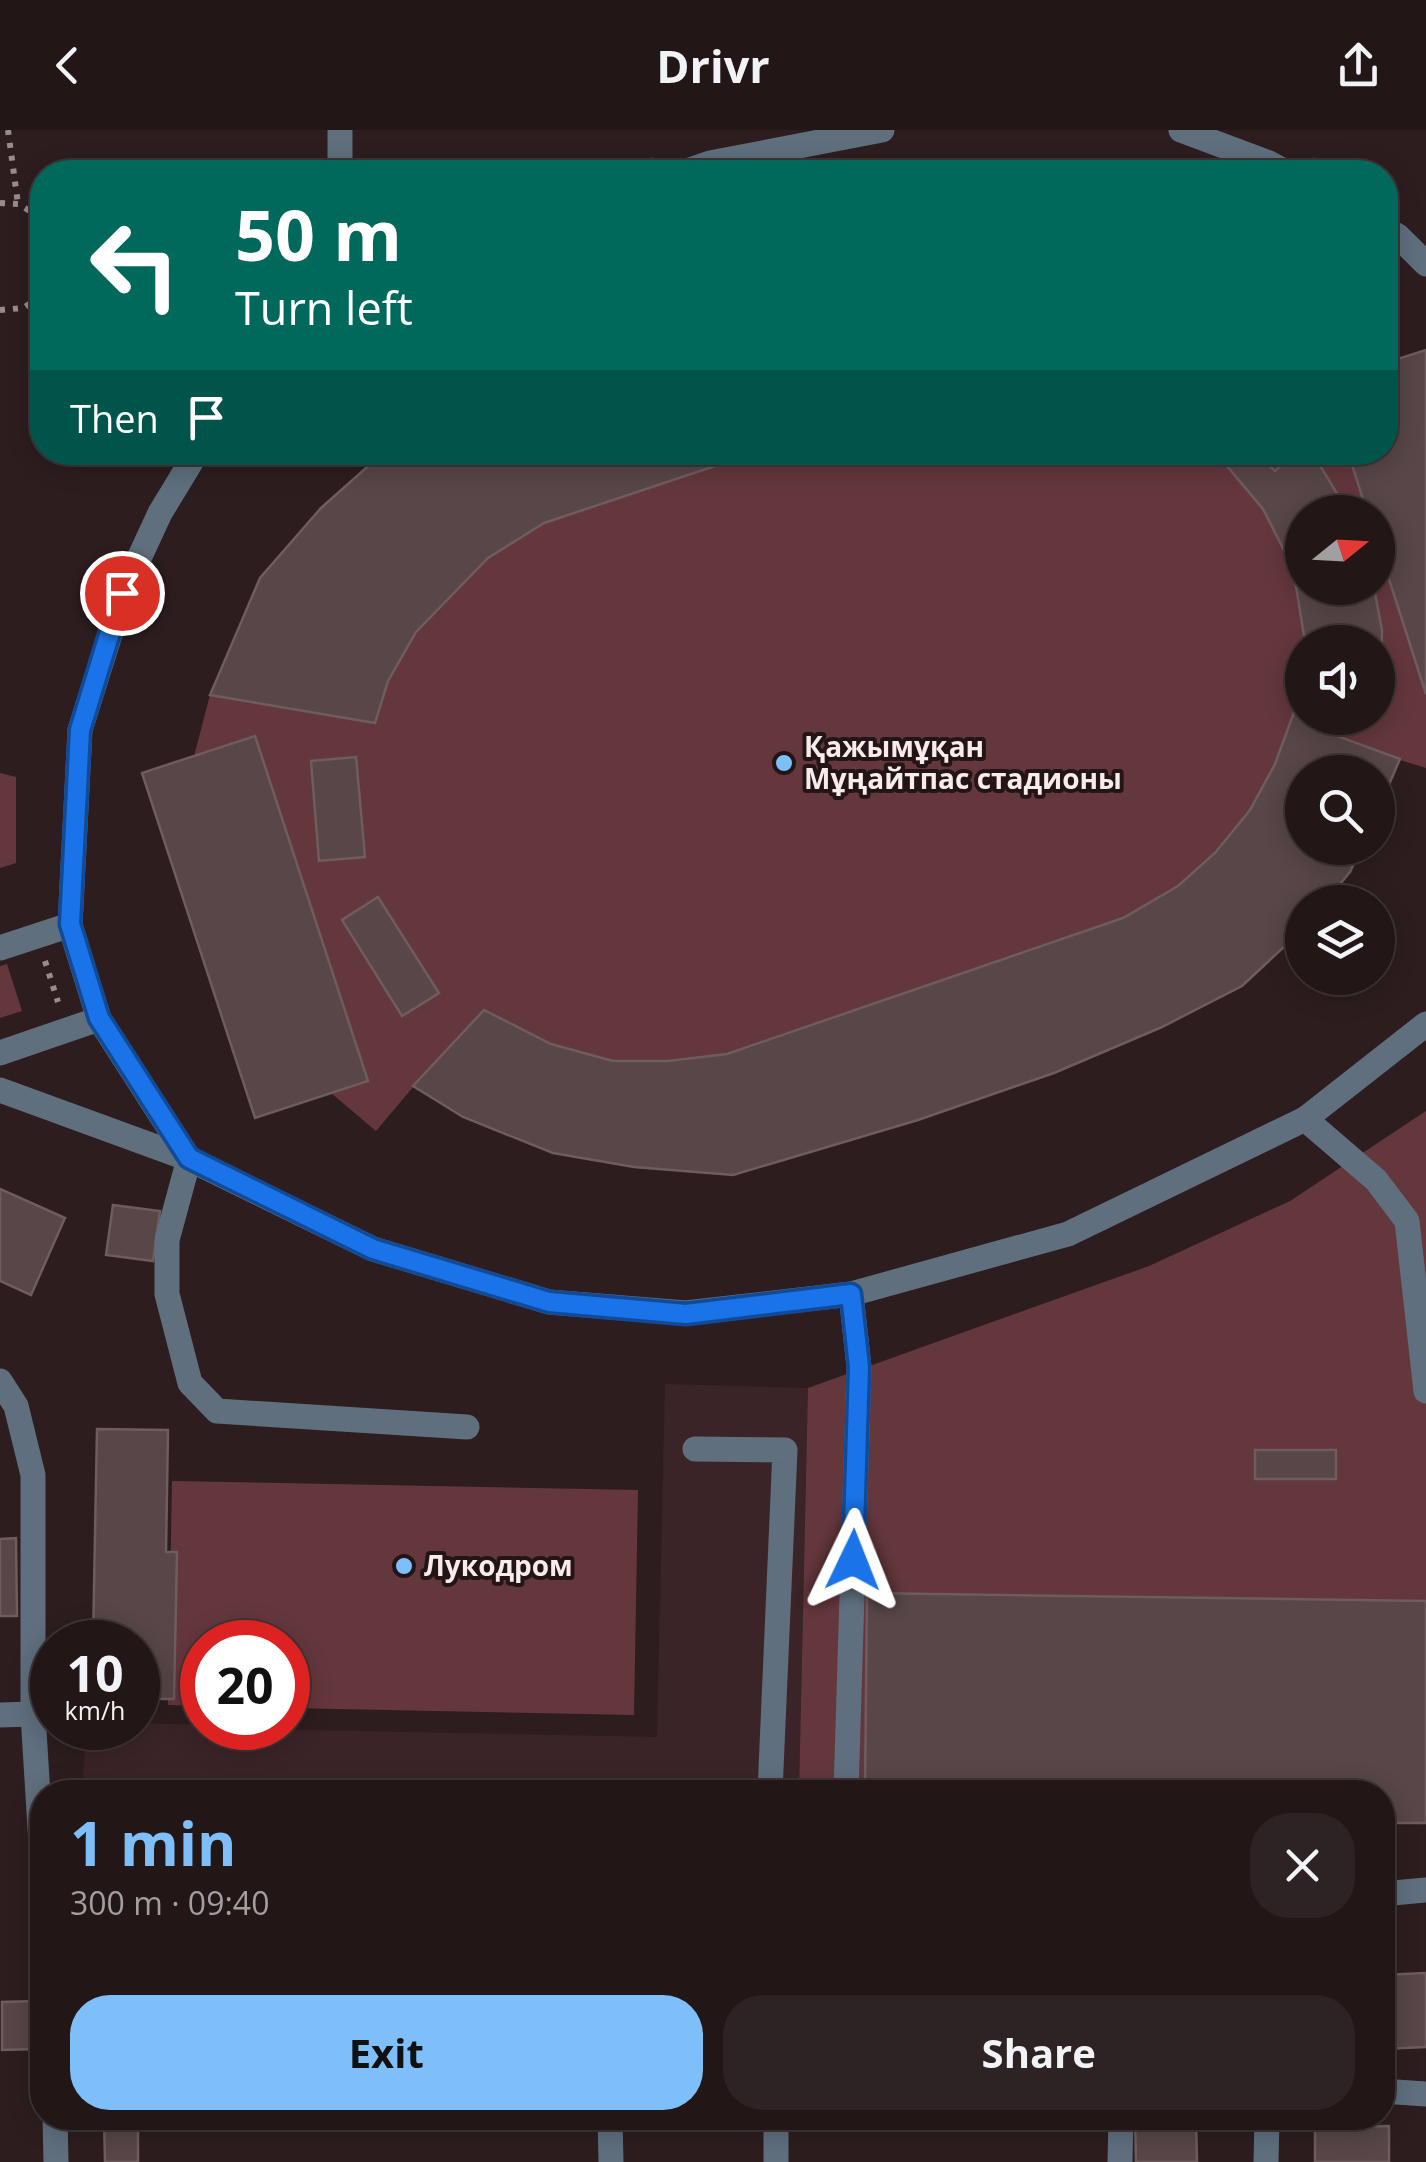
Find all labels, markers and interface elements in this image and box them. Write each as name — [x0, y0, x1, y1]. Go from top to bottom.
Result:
text: Drivr — [656, 35, 770, 96]
icon: back — [40, 38, 95, 93]
icon: share — [1331, 38, 1386, 93]
text: 50 m — [235, 186, 402, 282]
icon: left — [70, 200, 200, 330]
text: Turn left — [235, 277, 413, 338]
icon: arrive — [179, 390, 234, 445]
text: Then — [70, 392, 159, 444]
north arrow — [1285, 495, 1395, 605]
map controls — [1285, 495, 1395, 995]
pin — [80, 551, 165, 636]
icon: arrive — [95, 566, 150, 621]
button: sound — [1285, 625, 1395, 735]
place label: Қажымұқан Мұңайтпас стадионы — [804, 727, 1122, 797]
marker: Қажымұқан Мұңайтпас стадионы — [773, 752, 795, 774]
button: search — [1285, 755, 1395, 865]
button: layers — [1285, 885, 1395, 995]
position arrow — [801, 1508, 905, 1612]
place label: Лукодром — [424, 1546, 573, 1584]
marker: Лукодром — [393, 1555, 415, 1577]
speed limit sign: 20 — [180, 1620, 310, 1750]
text: 10 — [66, 1639, 124, 1707]
text: km/h — [65, 1693, 125, 1727]
text: 1 min — [70, 1802, 237, 1884]
button: close — [1250, 1813, 1355, 1918]
text: 300 m · 09:40 — [70, 1881, 269, 1924]
button: Exit — [70, 1995, 703, 2110]
button: Share — [723, 1995, 1355, 2110]

